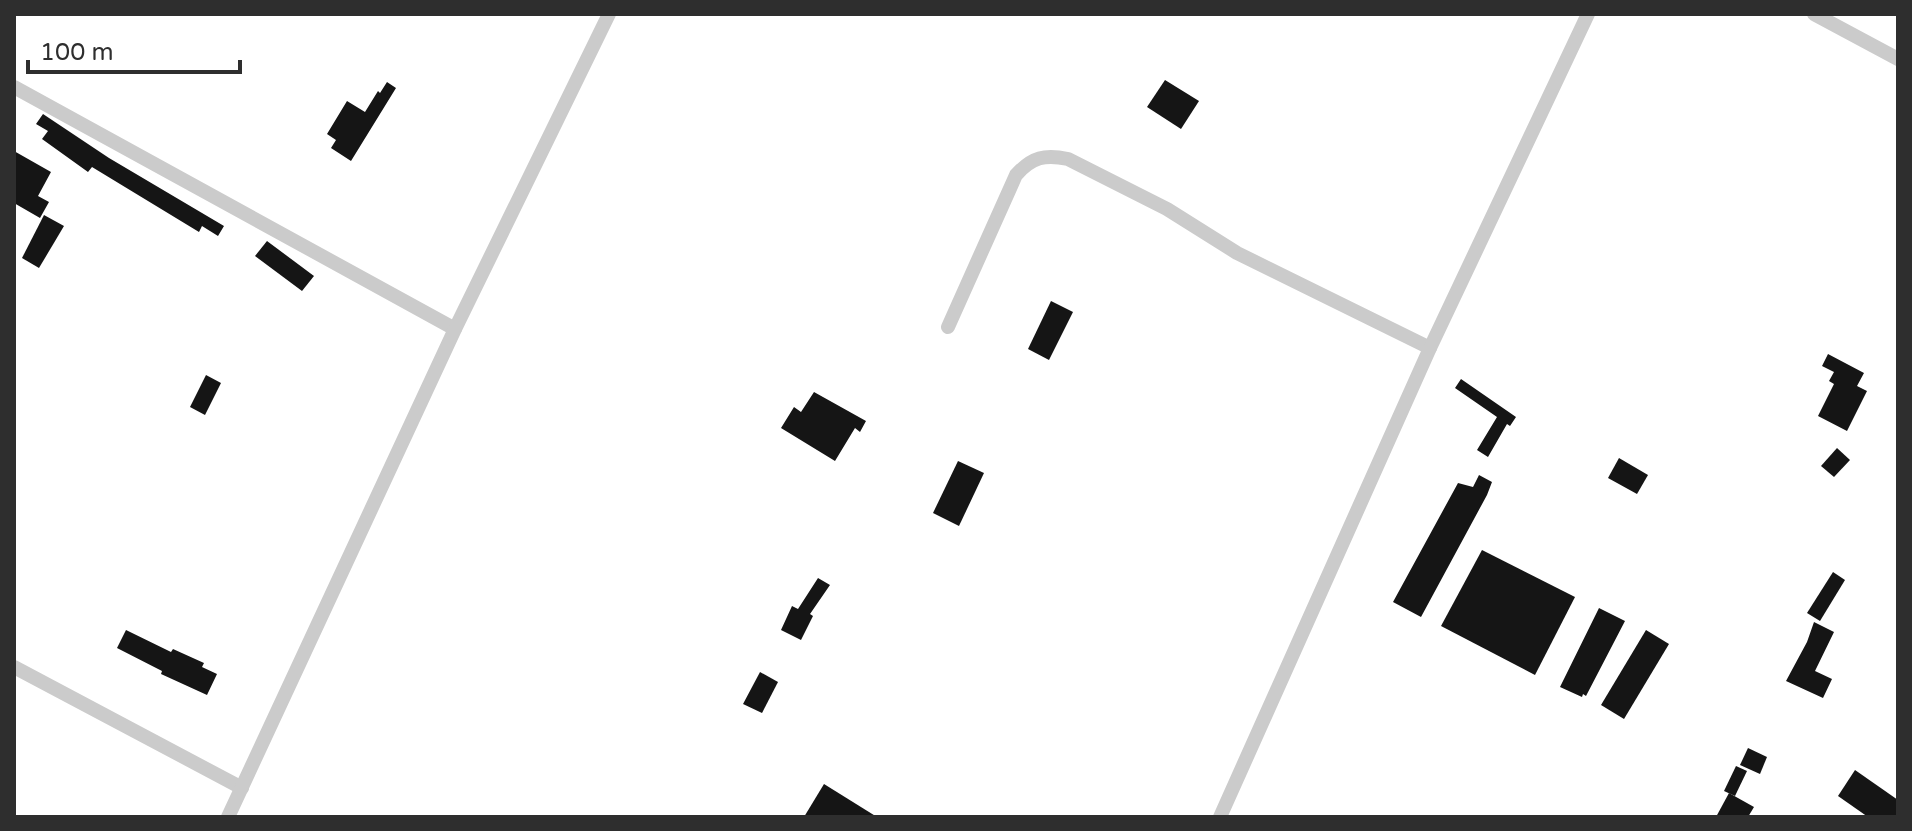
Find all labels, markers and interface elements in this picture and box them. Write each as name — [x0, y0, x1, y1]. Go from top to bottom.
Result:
scale bar — [28, 24, 240, 74]
text: 100 m — [40, 38, 114, 67]

